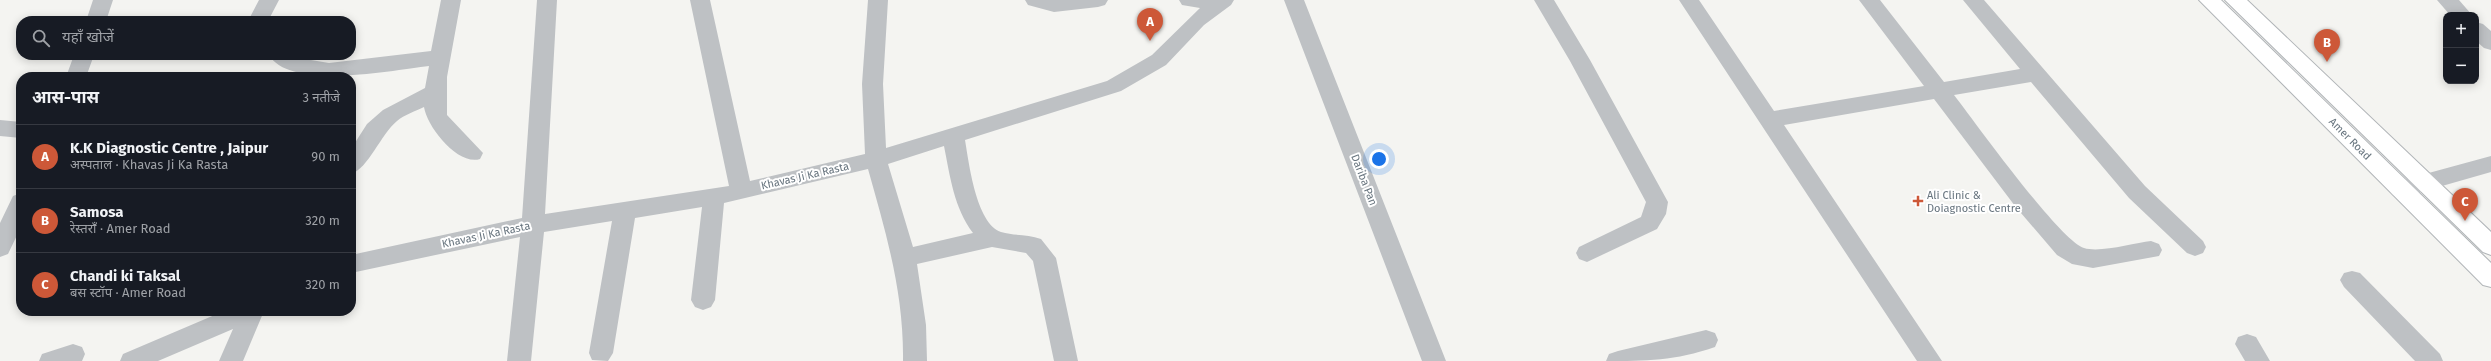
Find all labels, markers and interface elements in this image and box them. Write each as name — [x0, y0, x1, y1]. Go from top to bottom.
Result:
pin: A — [1137, 8, 1163, 41]
map controls — [2443, 12, 2479, 84]
button: + — [2443, 12, 2479, 48]
search box — [16, 16, 356, 60]
icon: search — [30, 27, 52, 49]
text: यहाँ खोजें — [62, 28, 114, 46]
pin: B — [2314, 29, 2340, 62]
button: − — [2443, 48, 2479, 84]
text: आस-पास — [32, 87, 99, 108]
text: 3 नतीजे — [302, 90, 340, 105]
street label: Amer Road — [2326, 115, 2374, 163]
text: K.K Diagnostic Centre , Jaipur — [70, 139, 268, 157]
text: A — [41, 149, 49, 164]
text: 90 m — [311, 149, 340, 164]
your location — [1369, 149, 1389, 169]
street label: Dariba Pan — [1348, 153, 1380, 207]
text: अस्पताल · Khavas Ji Ka Rasta — [70, 157, 228, 172]
street label: Khavas Ji Ka Rasta — [760, 160, 850, 192]
pin: C — [2452, 188, 2478, 221]
place label: Ali Clinic & Doiagnostic Centre — [1927, 189, 2021, 215]
marker: Ali Clinic & Doiagnostic Centre — [1912, 195, 1924, 207]
text: Samosa — [70, 203, 124, 221]
text: B — [41, 213, 49, 228]
text: 320 m — [305, 213, 340, 228]
street label: Khavas Ji Ka Rasta — [441, 219, 531, 251]
text: रेस्तराँ · Amer Road — [70, 221, 171, 236]
text: Chandi ki Taksal — [70, 267, 180, 285]
text: C — [41, 277, 49, 292]
text: 320 m — [305, 277, 340, 292]
text: बस स्टॉप · Amer Road — [70, 285, 186, 300]

